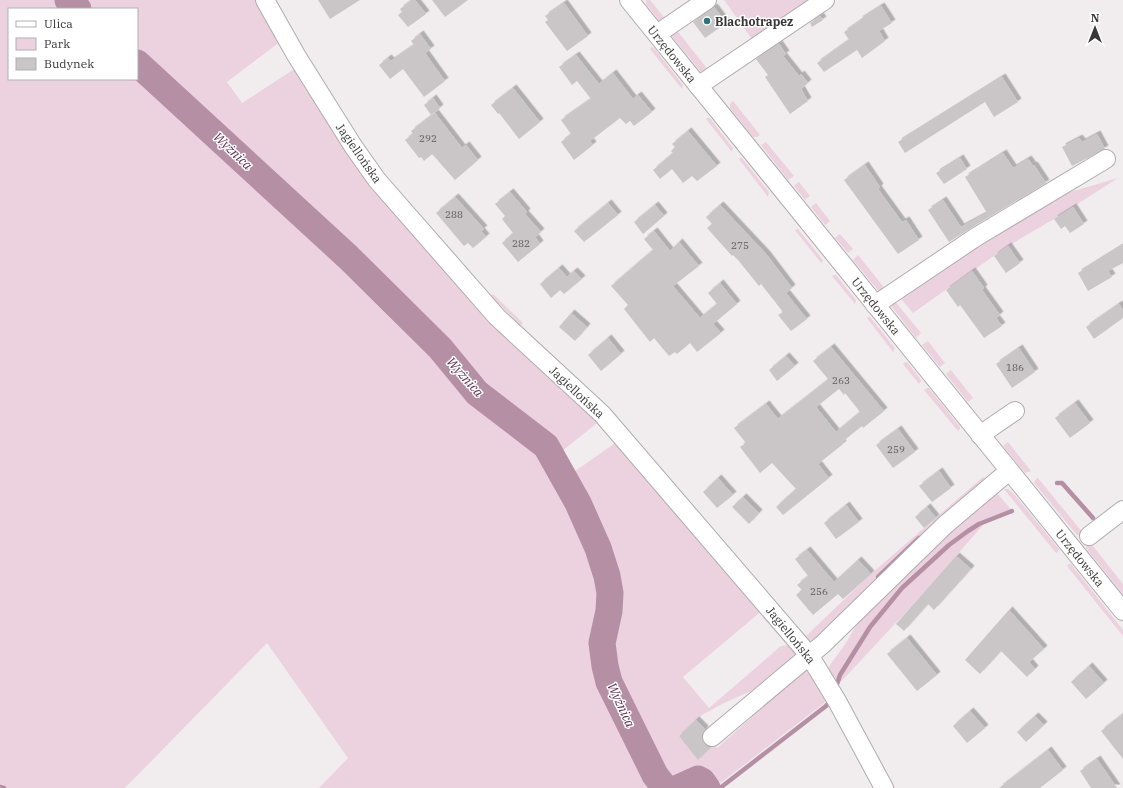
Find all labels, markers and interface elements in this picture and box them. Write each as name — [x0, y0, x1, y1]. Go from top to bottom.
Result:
legend — [8, 8, 138, 80]
north arrow — [1075, 8, 1115, 48]
text: N — [1091, 11, 1100, 25]
place label: Blachotrapez — [715, 14, 793, 29]
text: Ulica — [44, 16, 73, 31]
marker: Blachotrapez — [702, 16, 712, 26]
street label: Urzędowska — [644, 22, 700, 86]
text: Park — [44, 36, 70, 51]
text: Budynek — [44, 56, 94, 71]
street label: Jagiellońska — [333, 120, 385, 186]
water label: Wyżnica — [210, 129, 256, 173]
house number: 292 — [419, 132, 437, 145]
house number: 288 — [445, 208, 463, 221]
house number: 282 — [512, 237, 530, 250]
house number: 275 — [731, 239, 749, 252]
street label: Urzędowska — [848, 274, 904, 338]
water label: Wyżnica — [443, 354, 487, 400]
house number: 186 — [1006, 361, 1024, 374]
street label: Jagiellońska — [546, 363, 608, 422]
house number: 263 — [832, 374, 850, 387]
house number: 259 — [887, 443, 905, 456]
street label: Urzędowska — [1052, 526, 1108, 590]
house number: 256 — [810, 585, 828, 598]
street label: Jagiellońska — [763, 603, 819, 667]
water label: Wyżnica — [603, 680, 639, 730]

